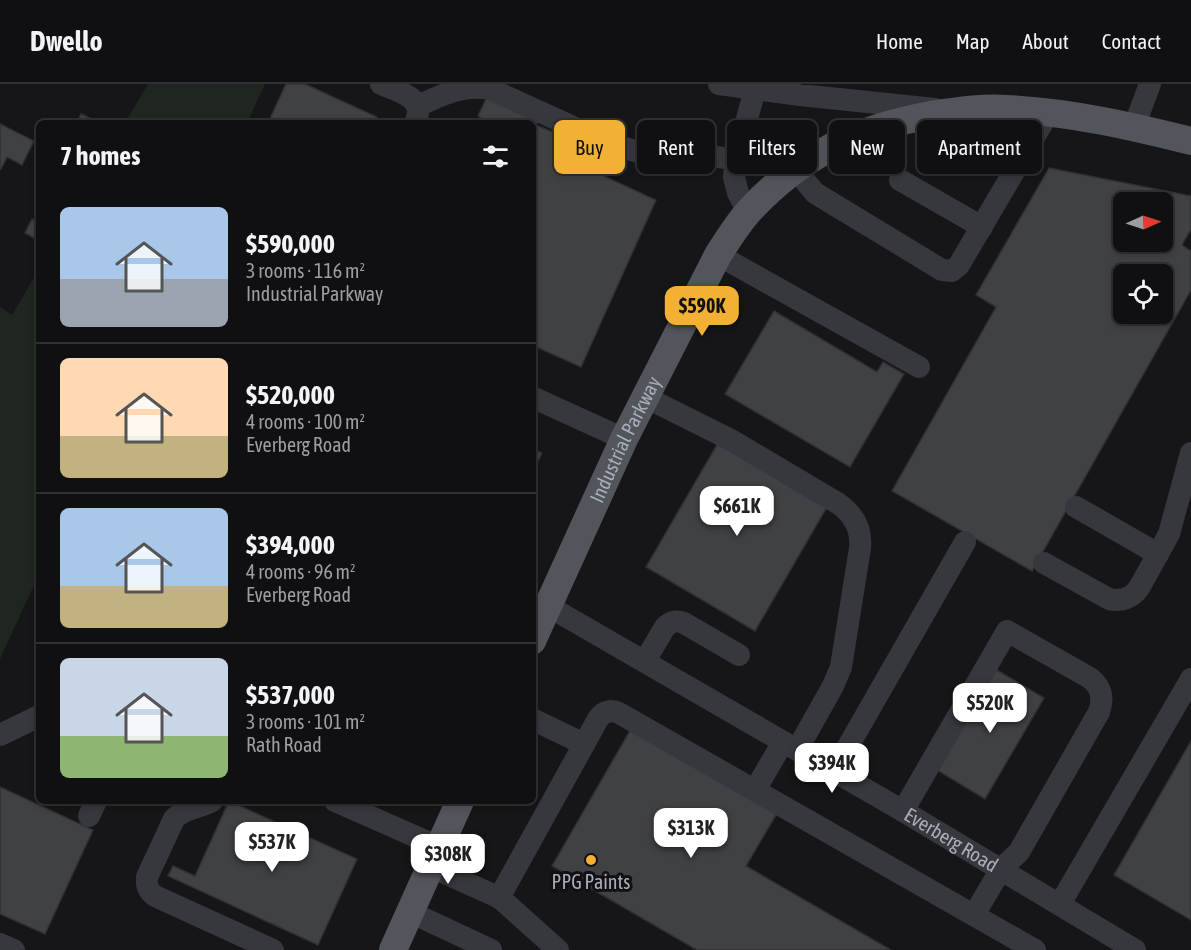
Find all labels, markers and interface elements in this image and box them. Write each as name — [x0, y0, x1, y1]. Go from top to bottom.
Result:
text: Dwello — [30, 25, 103, 57]
text: Home — [876, 29, 923, 53]
text: Map — [956, 29, 990, 53]
text: About — [1023, 29, 1069, 53]
text: Contact — [1102, 29, 1161, 53]
chip: Buy — [554, 120, 625, 174]
chip: Rent — [637, 120, 715, 174]
chip: Filters — [727, 120, 817, 174]
chip: New — [829, 120, 905, 174]
chip: Apartment — [917, 120, 1042, 174]
icon: filters — [479, 140, 512, 173]
text: 7 homes — [60, 141, 140, 171]
north arrow — [1113, 192, 1173, 252]
map controls — [1113, 192, 1173, 324]
text: $590,000 — [246, 229, 335, 259]
icon: home — [108, 231, 180, 303]
text: 3 rooms · 116 m² — [246, 259, 365, 282]
button: locate — [1113, 264, 1173, 324]
text: Industrial Parkway — [246, 282, 383, 305]
pin: $590K — [660, 286, 744, 337]
text: $590K — [679, 294, 725, 317]
street label: Industrial Parkway — [585, 372, 665, 506]
text: $520,000 — [246, 380, 335, 410]
icon: home — [108, 382, 180, 454]
text: 4 rooms · 100 m² — [246, 410, 365, 433]
text: Everberg Road — [246, 433, 351, 456]
pin: $661K — [695, 486, 779, 537]
text: $661K — [714, 494, 760, 517]
text: $394,000 — [246, 530, 335, 560]
icon: home — [108, 532, 180, 604]
text: 4 rooms · 96 m² — [246, 560, 356, 583]
text: Everberg Road — [246, 583, 351, 606]
text: $537,000 — [246, 680, 335, 710]
icon: home — [108, 682, 180, 754]
pin: $520K — [948, 683, 1032, 734]
text: $520K — [967, 691, 1013, 714]
text: 3 rooms · 101 m² — [246, 710, 365, 733]
text: Rath Road — [246, 733, 322, 756]
pin: $394K — [790, 743, 874, 794]
text: $394K — [809, 751, 855, 774]
street label: Everberg Road — [900, 803, 1002, 876]
pin: $313K — [649, 808, 733, 859]
text: $313K — [668, 816, 714, 839]
pin: $537K — [230, 822, 314, 873]
text: $537K — [249, 830, 295, 853]
pin: $308K — [406, 834, 490, 885]
text: $308K — [425, 842, 471, 865]
marker: PPG Paints — [584, 853, 598, 867]
place label: PPG Paints — [552, 870, 630, 893]

